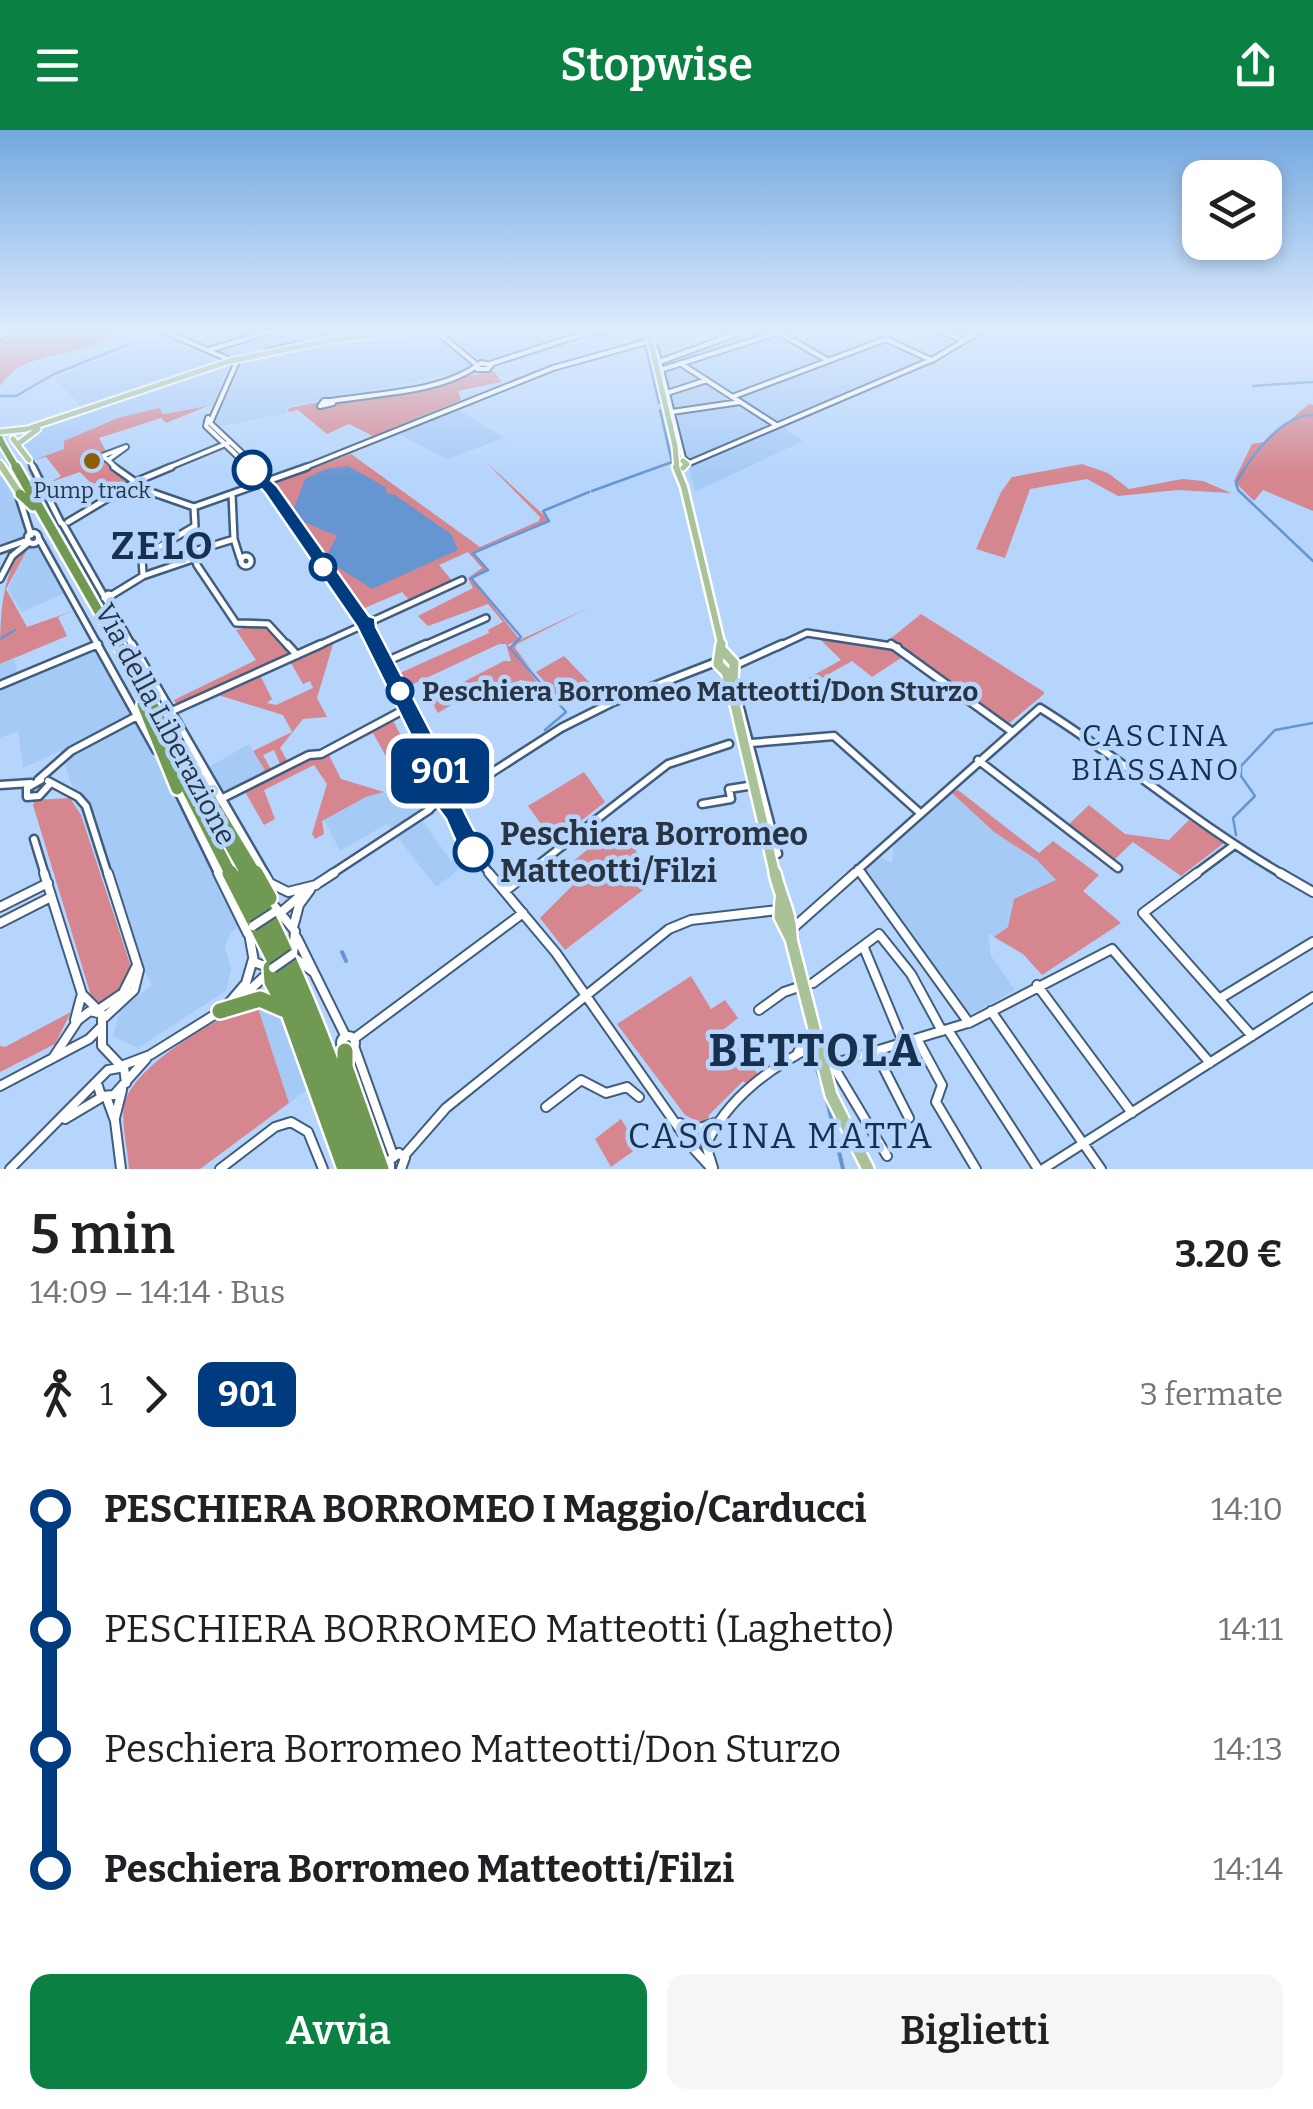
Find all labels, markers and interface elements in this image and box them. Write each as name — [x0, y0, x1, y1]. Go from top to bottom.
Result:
icon: menu — [30, 38, 85, 93]
text: Stopwise — [560, 38, 753, 92]
icon: share — [1228, 38, 1283, 93]
map controls — [1182, 160, 1282, 260]
button: layers — [1182, 160, 1282, 260]
marker: Pump track — [81, 450, 103, 472]
unlabelled marker — [233, 451, 271, 489]
place label: Pump track — [33, 477, 151, 504]
district label: ZELO — [111, 523, 215, 569]
unlabelled marker — [310, 554, 336, 580]
street label: Via della Liberazione — [88, 598, 243, 850]
place label: Peschiera Borromeo Matteotti/Don Sturzo — [422, 675, 978, 708]
marker: Peschiera Borromeo Matteotti/Don Sturzo — [387, 678, 413, 704]
district label: CASCINA BIASSANO — [1071, 718, 1241, 788]
line badge: 901 — [382, 738, 498, 804]
text: 901 — [411, 750, 469, 792]
place label: Peschiera Borromeo Matteotti/Filzi — [500, 815, 808, 890]
marker: Peschiera Borromeo Matteotti/Filzi — [454, 833, 492, 871]
district label: BETTOLA — [708, 1024, 924, 1078]
district label: CASCINA MATTA — [628, 1115, 934, 1157]
text: 5 min — [30, 1202, 175, 1268]
text: 3.20 € — [1175, 1231, 1283, 1277]
text: 14:09 – 14:14 · Bus — [30, 1273, 285, 1311]
icon: walk — [30, 1367, 85, 1422]
icon: forward — [128, 1367, 183, 1422]
text: 901 — [218, 1373, 276, 1415]
text: 1 — [100, 1375, 113, 1413]
text: 3 fermate — [1140, 1375, 1283, 1413]
text: PESCHIERA BORROMEO I Maggio/Carducci — [104, 1486, 867, 1532]
text: 14:10 — [1211, 1490, 1283, 1528]
text: PESCHIERA BORROMEO Matteotti (Laghetto) — [104, 1606, 894, 1652]
text: 14:11 — [1219, 1610, 1283, 1648]
text: Peschiera Borromeo Matteotti/Don Sturzo — [104, 1726, 841, 1772]
text: 14:13 — [1213, 1730, 1283, 1768]
text: Peschiera Borromeo Matteotti/Filzi — [104, 1846, 734, 1892]
text: 14:14 — [1213, 1850, 1283, 1888]
button: Avvia — [30, 1974, 647, 2089]
button: Biglietti — [667, 1974, 1283, 2089]

